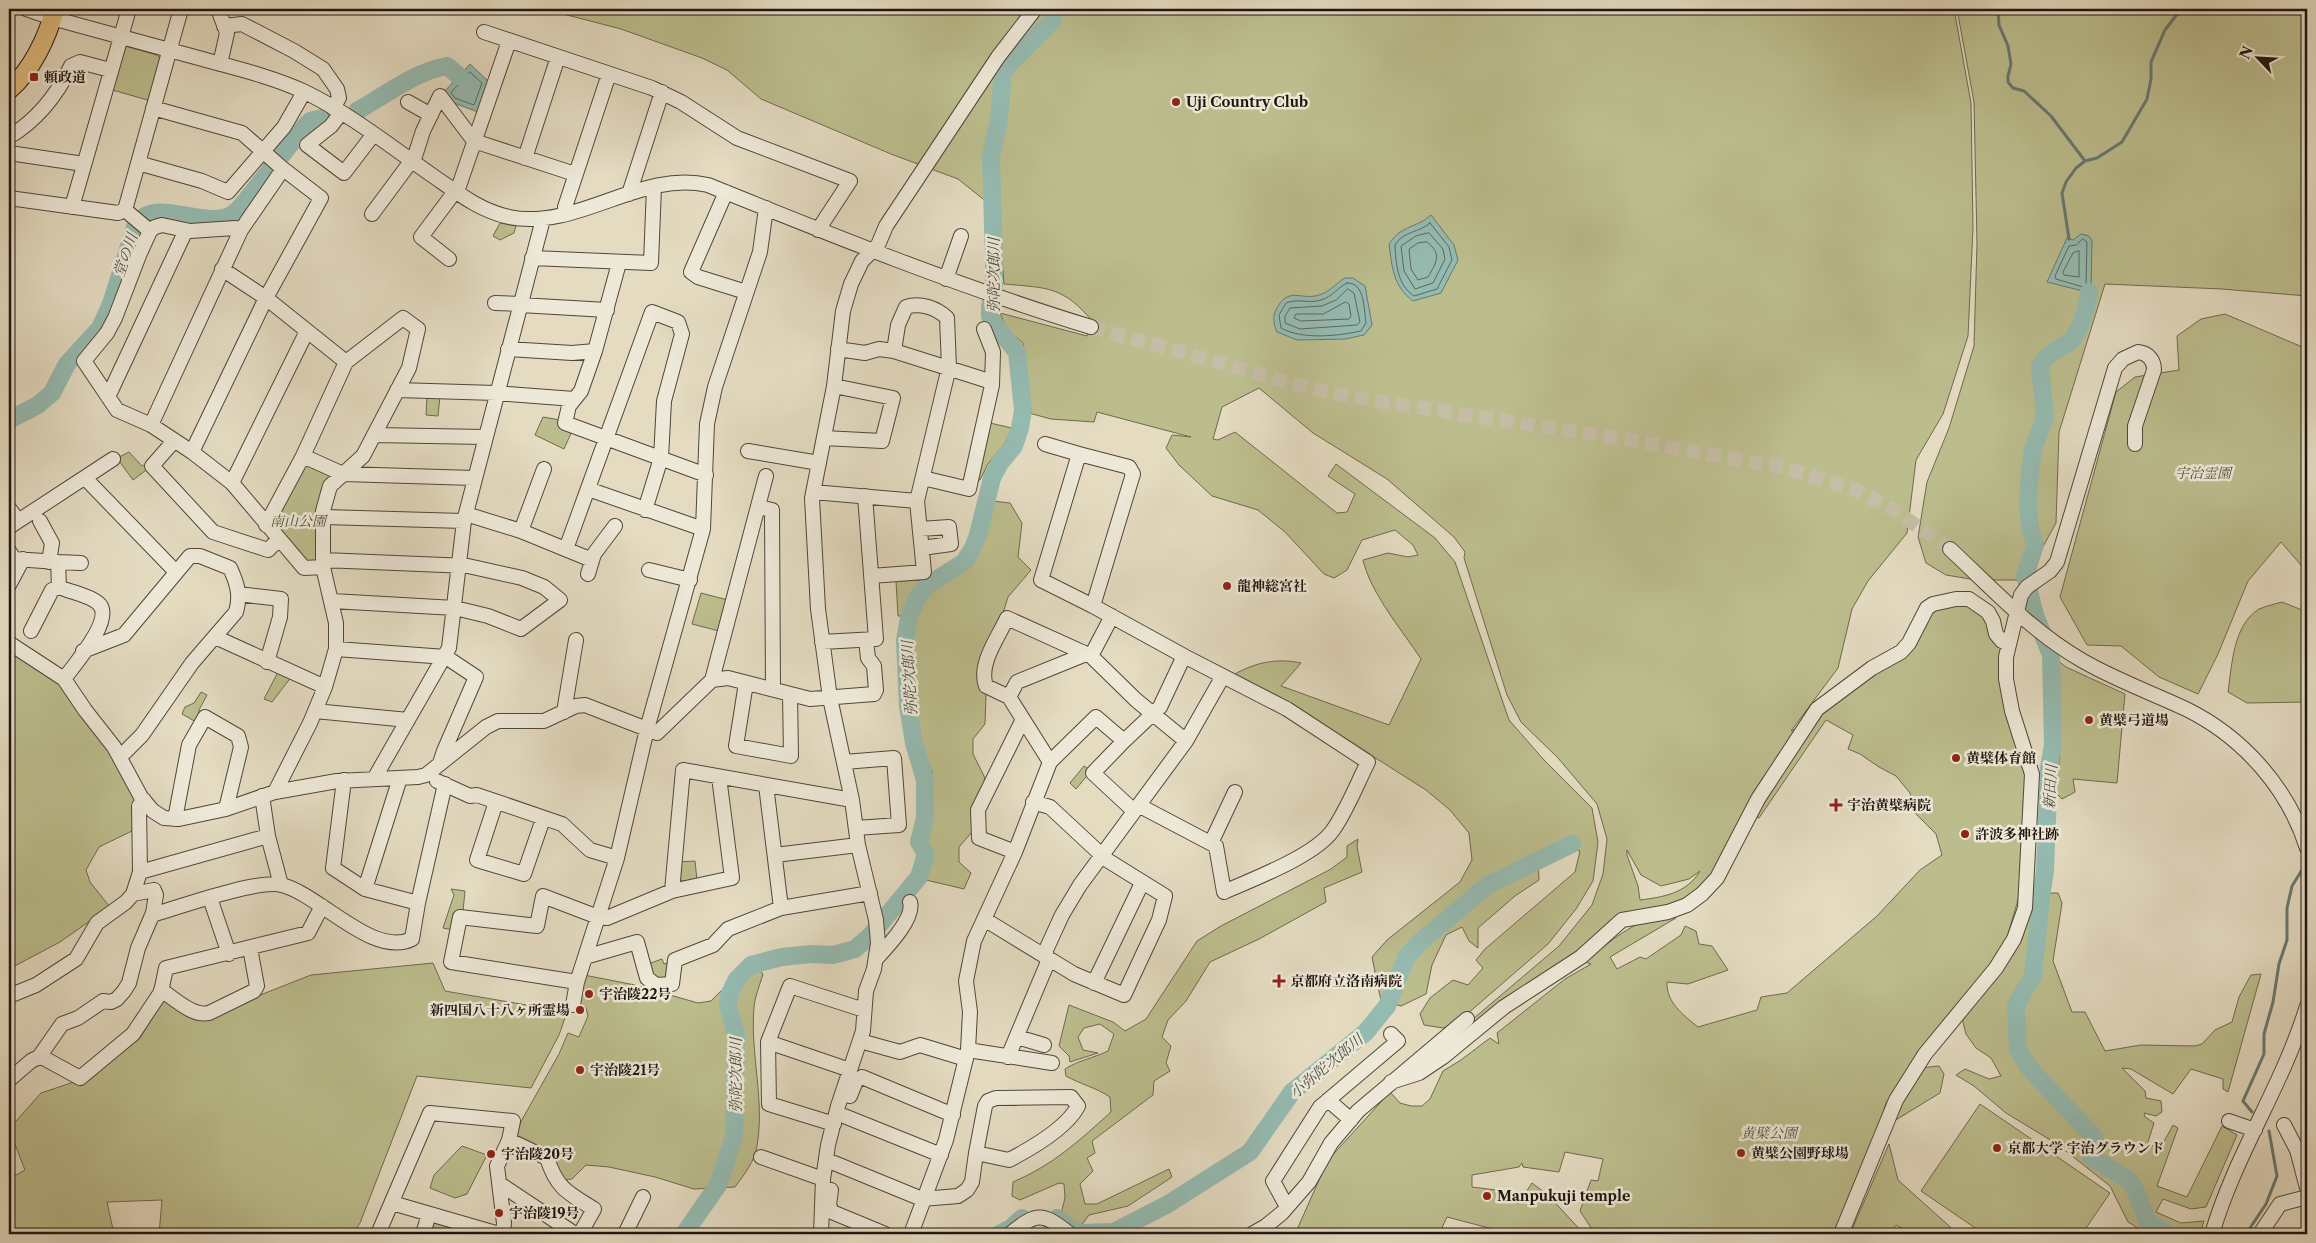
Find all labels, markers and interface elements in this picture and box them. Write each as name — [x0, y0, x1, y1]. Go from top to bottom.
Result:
north arrow — [2234, 32, 2284, 82]
text: N — [2235, 43, 2257, 62]
place label: 頼政道 — [44, 68, 86, 86]
marker: 頼政道 — [28, 71, 40, 83]
place label: Uji Country Club — [1186, 93, 1308, 111]
marker: Uji Country Club — [1170, 96, 1182, 108]
water label: 堂の川 — [109, 229, 142, 279]
water label: 弥陀次郎川 — [984, 236, 1003, 313]
park label: 宇治霊園 — [2175, 464, 2233, 482]
park label: 南山公園 — [270, 512, 328, 530]
place label: 龍神総宮社 — [1237, 577, 1307, 595]
marker: 龍神総宮社 — [1221, 580, 1233, 592]
water label: 弥陀次郎川 — [897, 638, 920, 716]
place label: 黄檗弓道場 — [2099, 711, 2169, 729]
marker: 黄檗弓道場 — [2083, 714, 2095, 726]
place label: 黄檗体育館 — [1966, 749, 2036, 767]
marker: 黄檗体育館 — [1950, 752, 1962, 764]
water label: 新田川 — [2039, 762, 2061, 810]
place label: 宇治黄檗病院 — [1847, 796, 1931, 814]
marker: 宇治黄檗病院 — [1829, 798, 1843, 812]
place label: 許波多神社跡 — [1975, 825, 2059, 843]
marker: 許波多神社跡 — [1959, 828, 1971, 840]
place label: 京都府立洛南病院 — [1290, 972, 1402, 990]
marker: 京都府立洛南病院 — [1272, 974, 1286, 988]
place label: 宇治陵22号 — [599, 985, 672, 1003]
marker: 宇治陵22号 — [583, 988, 595, 1000]
place label: 新四国八十八ヶ所霊場 — [430, 1001, 570, 1019]
marker: 新四国八十八ヶ所霊場 — [574, 1004, 586, 1016]
water label: 小弥陀次郎川 — [1285, 1029, 1368, 1102]
water label: 弥陀次郎川 — [726, 1036, 745, 1113]
place label: 宇治陵21号 — [590, 1061, 661, 1079]
marker: 宇治陵21号 — [574, 1064, 586, 1076]
park label: 黄檗公園 — [1741, 1124, 1799, 1142]
place label: 京都大学 宇治グラウンド — [2007, 1139, 2165, 1157]
marker: 京都大学 宇治グラウンド — [1991, 1142, 2003, 1154]
place label: 黄檗公園野球場 — [1751, 1144, 1849, 1162]
place label: 宇治陵20号 — [501, 1145, 574, 1163]
marker: 黄檗公園野球場 — [1735, 1147, 1747, 1159]
marker: 宇治陵20号 — [485, 1148, 497, 1160]
place label: Manpukuji temple — [1497, 1187, 1630, 1205]
marker: Manpukuji temple — [1481, 1190, 1493, 1202]
place label: 宇治陵19号 — [509, 1204, 580, 1222]
marker: 宇治陵19号 — [493, 1207, 505, 1219]

